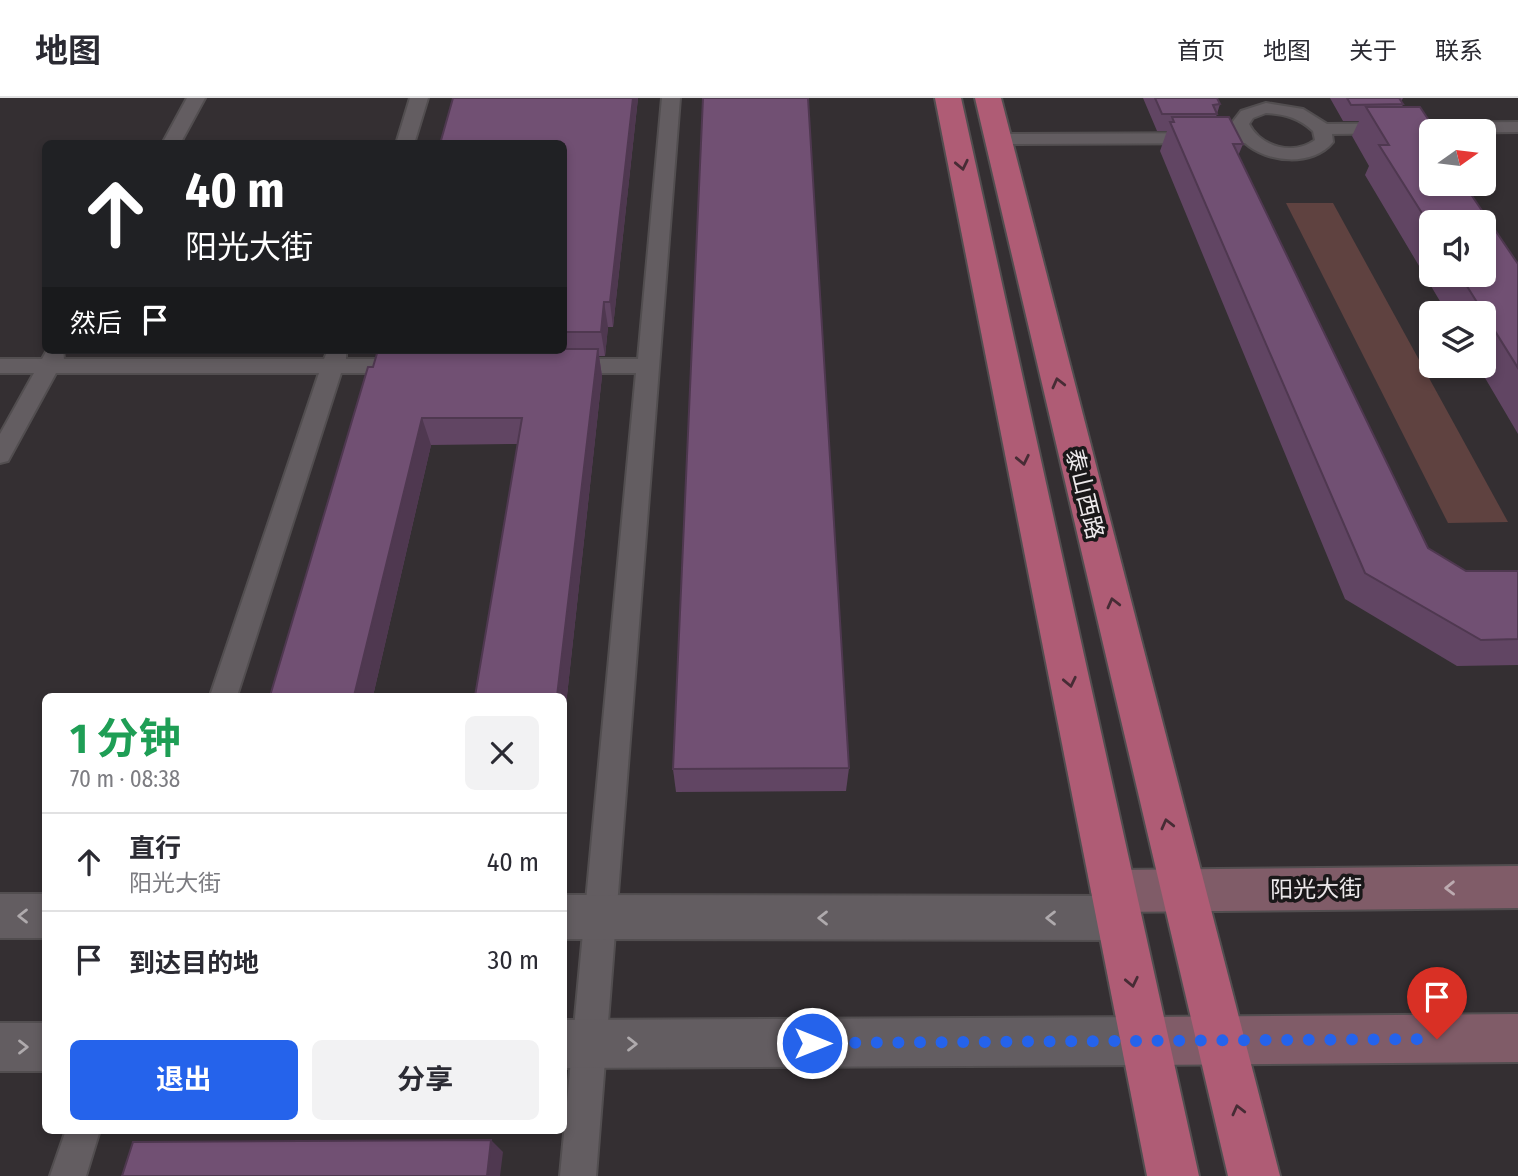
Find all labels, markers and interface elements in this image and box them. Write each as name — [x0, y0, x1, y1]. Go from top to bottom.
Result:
text: 地图 — [35, 31, 101, 71]
text: 首页 — [1177, 37, 1225, 65]
text: 地图 — [1263, 37, 1311, 65]
text: 关于 — [1349, 37, 1397, 65]
text: 联系 — [1435, 37, 1483, 65]
north arrow — [1419, 119, 1496, 196]
map controls — [1419, 119, 1496, 378]
one-way arrow — [954, 159, 969, 171]
text: 40 m — [185, 161, 285, 220]
icon: ahead — [70, 168, 161, 259]
button: sound — [1419, 210, 1496, 287]
text: 阳光大街 — [185, 228, 313, 266]
icon: arrive — [136, 301, 174, 339]
button: layers — [1419, 301, 1496, 378]
text: 然后 — [70, 308, 122, 339]
one-way arrow — [1052, 377, 1066, 389]
street label: 泰山西路 — [1060, 446, 1110, 542]
one-way arrow — [1015, 454, 1030, 466]
one-way arrow — [1106, 598, 1121, 610]
one-way arrow — [1061, 676, 1076, 688]
text: 1 分钟 — [70, 714, 181, 764]
button: close — [465, 716, 539, 790]
text: 70 m · 08:38 — [70, 765, 180, 793]
one-way arrow — [1161, 818, 1175, 830]
text: 直行 — [129, 833, 181, 864]
icon: ahead — [70, 843, 108, 881]
text: 40 m — [487, 847, 539, 878]
text: 阳光大街 — [129, 869, 221, 897]
street label: 阳光大街 — [1270, 874, 1362, 904]
one-way arrow — [1444, 880, 1455, 896]
one-way arrow — [17, 908, 28, 924]
one-way arrow — [817, 910, 828, 926]
one-way arrow — [1045, 910, 1055, 926]
icon: arrive — [70, 941, 108, 979]
text: 30 m — [488, 945, 539, 976]
text: 到达目的地 — [129, 948, 259, 979]
pin — [1407, 967, 1467, 1039]
one-way arrow — [1124, 976, 1139, 988]
icon: arrive — [1418, 978, 1456, 1016]
position arrow — [775, 1006, 849, 1080]
one-way arrow — [627, 1036, 637, 1052]
one-way arrow — [18, 1039, 29, 1055]
button: 退出 — [70, 1040, 298, 1120]
button: 分享 — [312, 1040, 539, 1120]
one-way arrow — [1231, 1104, 1246, 1116]

